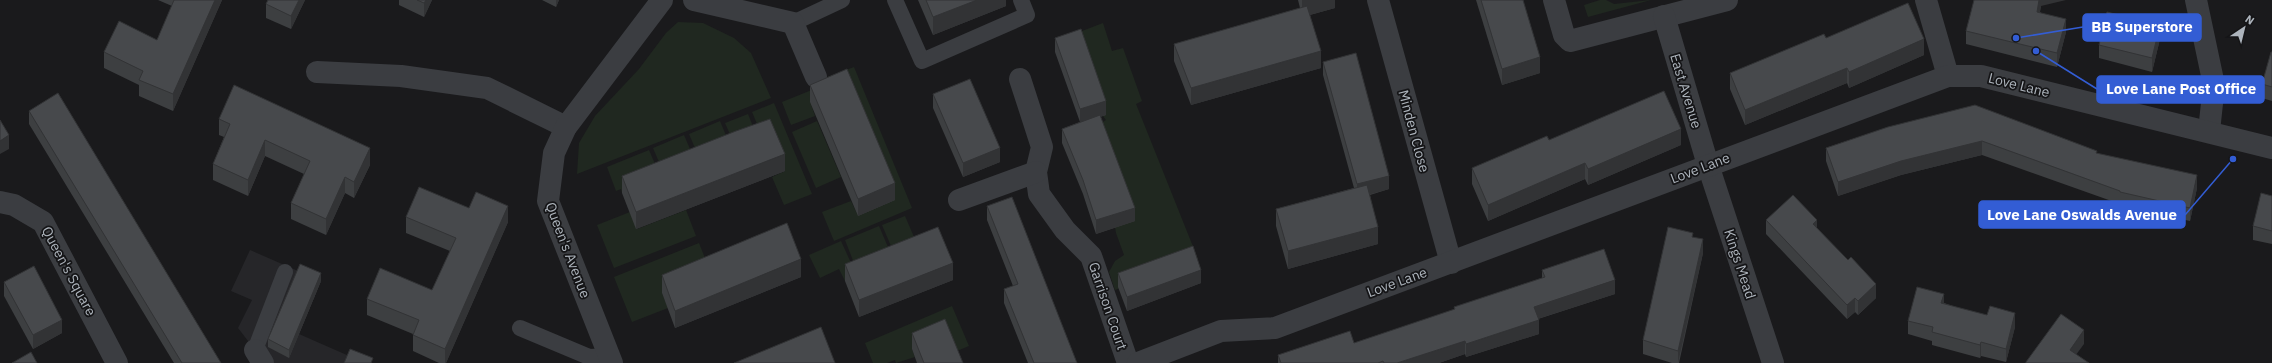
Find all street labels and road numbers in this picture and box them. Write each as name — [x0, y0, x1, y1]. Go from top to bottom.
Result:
street label: East Avenue — [1666, 51, 1706, 131]
street label: Love Lane — [1987, 69, 2052, 101]
street label: Minden Close — [1394, 88, 1434, 175]
street label: Love Lane — [1668, 148, 1733, 188]
street label: Queen's Avenue — [541, 200, 595, 301]
street label: Queen's Square — [38, 223, 100, 319]
street label: Kings Mead — [1720, 227, 1760, 301]
street label: Garrison Court — [1085, 260, 1131, 352]
street label: Love Lane — [1365, 263, 1430, 301]

